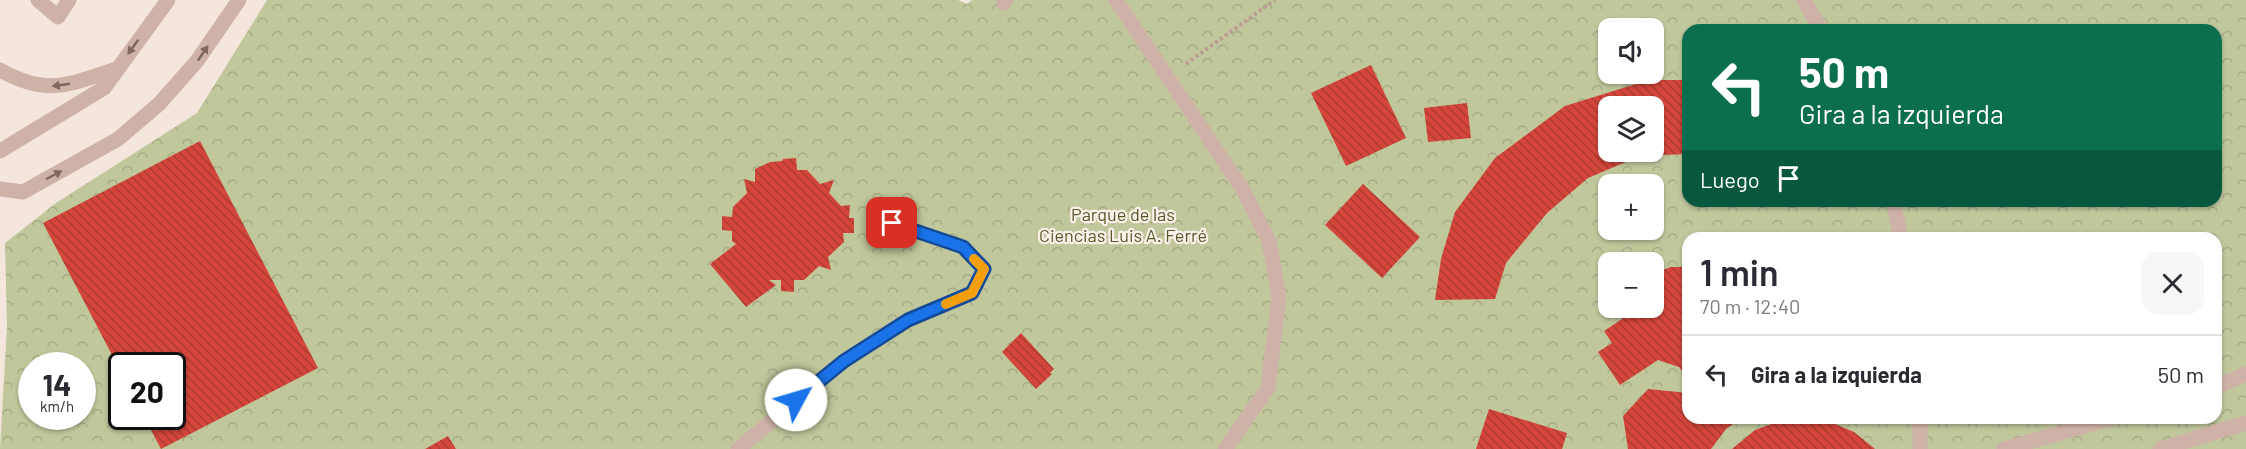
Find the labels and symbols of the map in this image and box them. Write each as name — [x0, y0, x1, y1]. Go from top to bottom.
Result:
one-way arrow — [127, 39, 139, 55]
one-way arrow — [197, 45, 209, 61]
one-way arrow — [51, 81, 70, 90]
one-way arrow — [46, 170, 63, 180]
pin — [866, 197, 917, 248]
park label: Parque de las Ciencias Luis A. Ferré — [1039, 203, 1207, 246]
speed limit sign: 20 — [108, 352, 186, 430]
position arrow — [764, 368, 828, 432]

